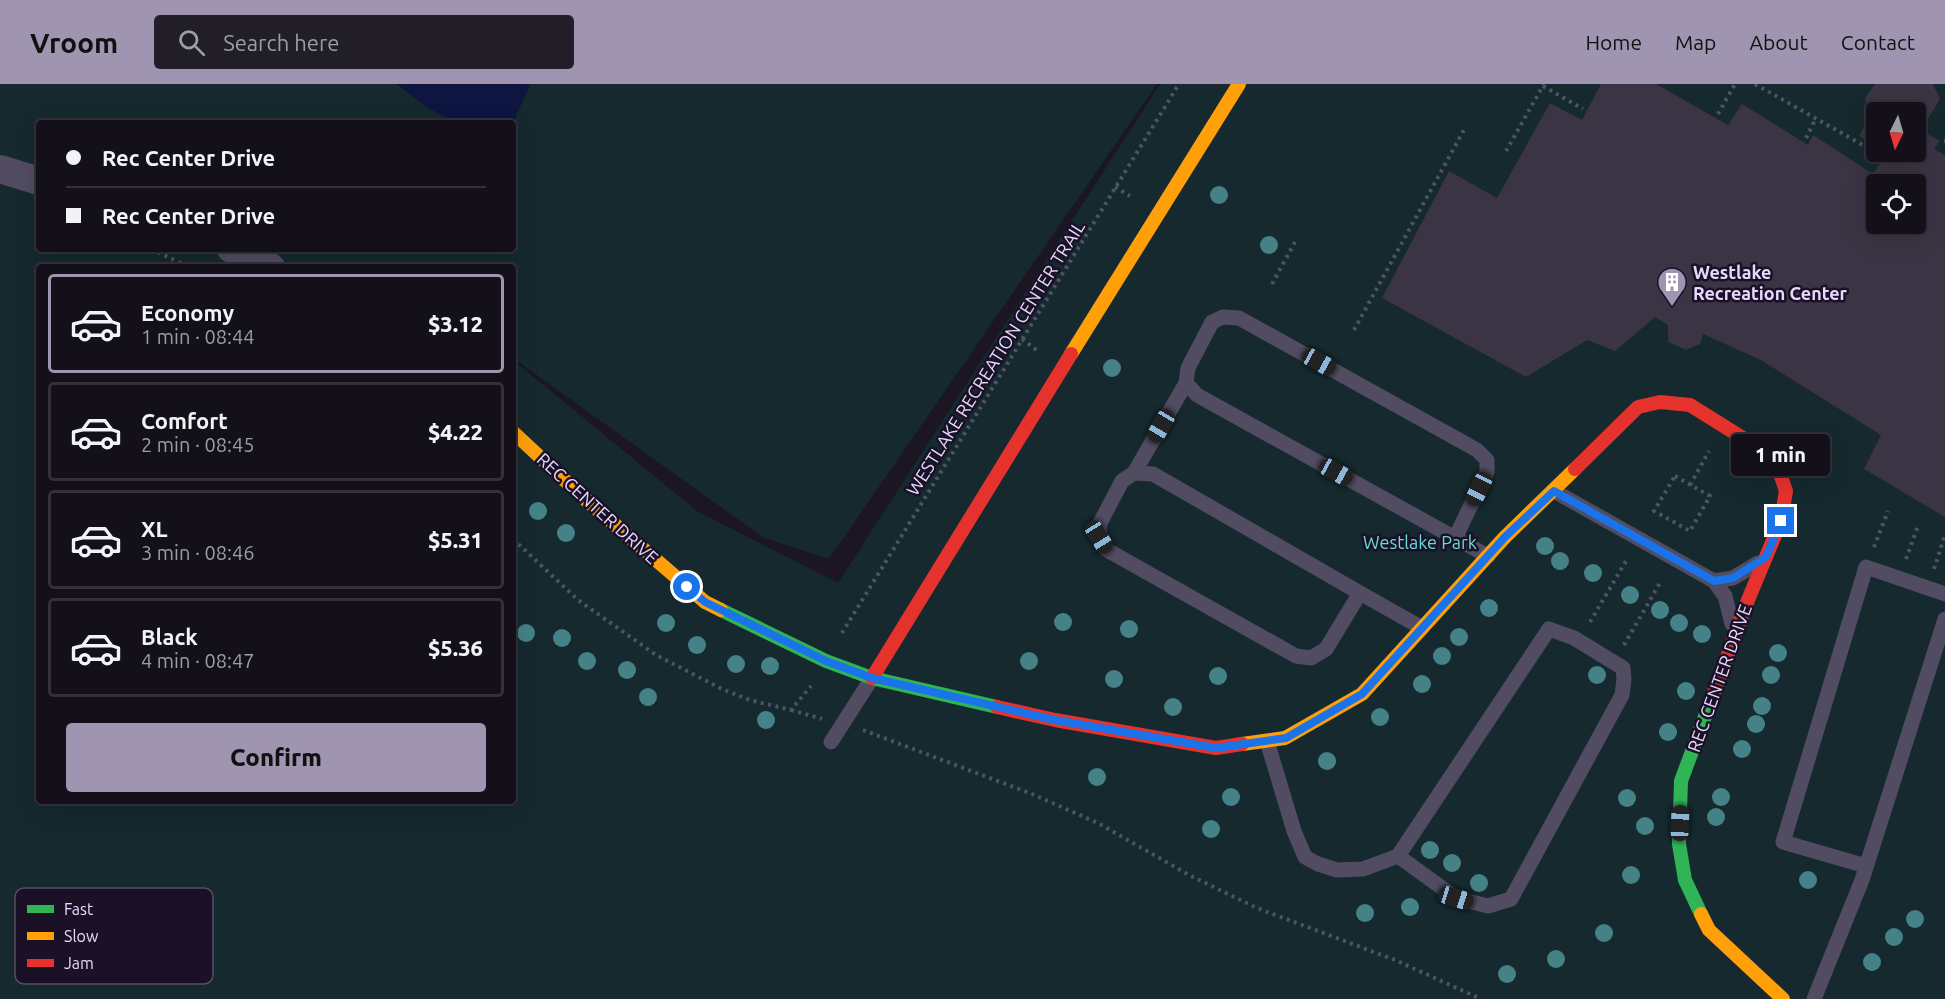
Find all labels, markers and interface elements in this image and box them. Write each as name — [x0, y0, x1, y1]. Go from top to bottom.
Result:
search box — [154, 15, 574, 69]
icon: search — [175, 26, 208, 59]
text: Vroom — [30, 27, 118, 58]
text: Search here — [223, 30, 339, 55]
text: Home — [1585, 30, 1642, 54]
text: Map — [1675, 30, 1716, 54]
text: About — [1749, 30, 1808, 54]
text: Contact — [1841, 30, 1915, 54]
north arrow — [1866, 102, 1926, 162]
map controls — [1866, 102, 1926, 234]
text: Rec Center Drive — [102, 145, 275, 170]
button: locate — [1866, 174, 1926, 234]
text: Rec Center Drive — [102, 203, 275, 228]
street label: WESTLAKE RECREATION CENTER TRAIL — [902, 217, 1088, 499]
place label: Westlake Recreation Center — [1693, 262, 1848, 303]
building icon: Westlake Recreation Center — [1656, 266, 1688, 308]
icon: car — [69, 297, 123, 351]
text: Economy — [141, 300, 234, 325]
text: $3.12 — [428, 311, 483, 336]
text: 1 min · 08:44 — [141, 325, 255, 348]
car — [1299, 345, 1339, 379]
icon: car — [69, 405, 123, 459]
car — [1144, 406, 1178, 446]
text: Comfort — [141, 408, 228, 433]
text: $4.22 — [428, 419, 483, 444]
text: 2 min · 08:45 — [141, 433, 255, 456]
callout: 1 min — [1732, 434, 1830, 476]
text: 1 min — [1755, 443, 1806, 466]
street label: REC CENTER DRIVE — [533, 448, 663, 568]
car — [1316, 455, 1356, 489]
car — [1463, 469, 1495, 509]
route end — [1767, 507, 1794, 534]
icon: car — [69, 513, 123, 567]
text: XL — [141, 516, 168, 541]
car — [1082, 517, 1116, 557]
text: $5.31 — [428, 527, 483, 552]
park label: Westlake Park — [1363, 532, 1477, 552]
text: 3 min · 08:46 — [141, 541, 255, 564]
route start — [673, 573, 700, 600]
street label: REC CENTER DRIVE — [1683, 601, 1755, 755]
icon: car — [69, 621, 123, 675]
text: Black — [141, 624, 198, 649]
text: $5.36 — [428, 635, 483, 660]
text: 4 min · 08:47 — [141, 649, 255, 672]
button: Confirm — [66, 723, 486, 792]
car — [1670, 805, 1690, 841]
car — [1436, 884, 1476, 912]
legend — [15, 888, 213, 984]
text: Fast — [64, 900, 94, 918]
text: Slow — [64, 927, 99, 945]
text: Jam — [64, 954, 94, 972]

